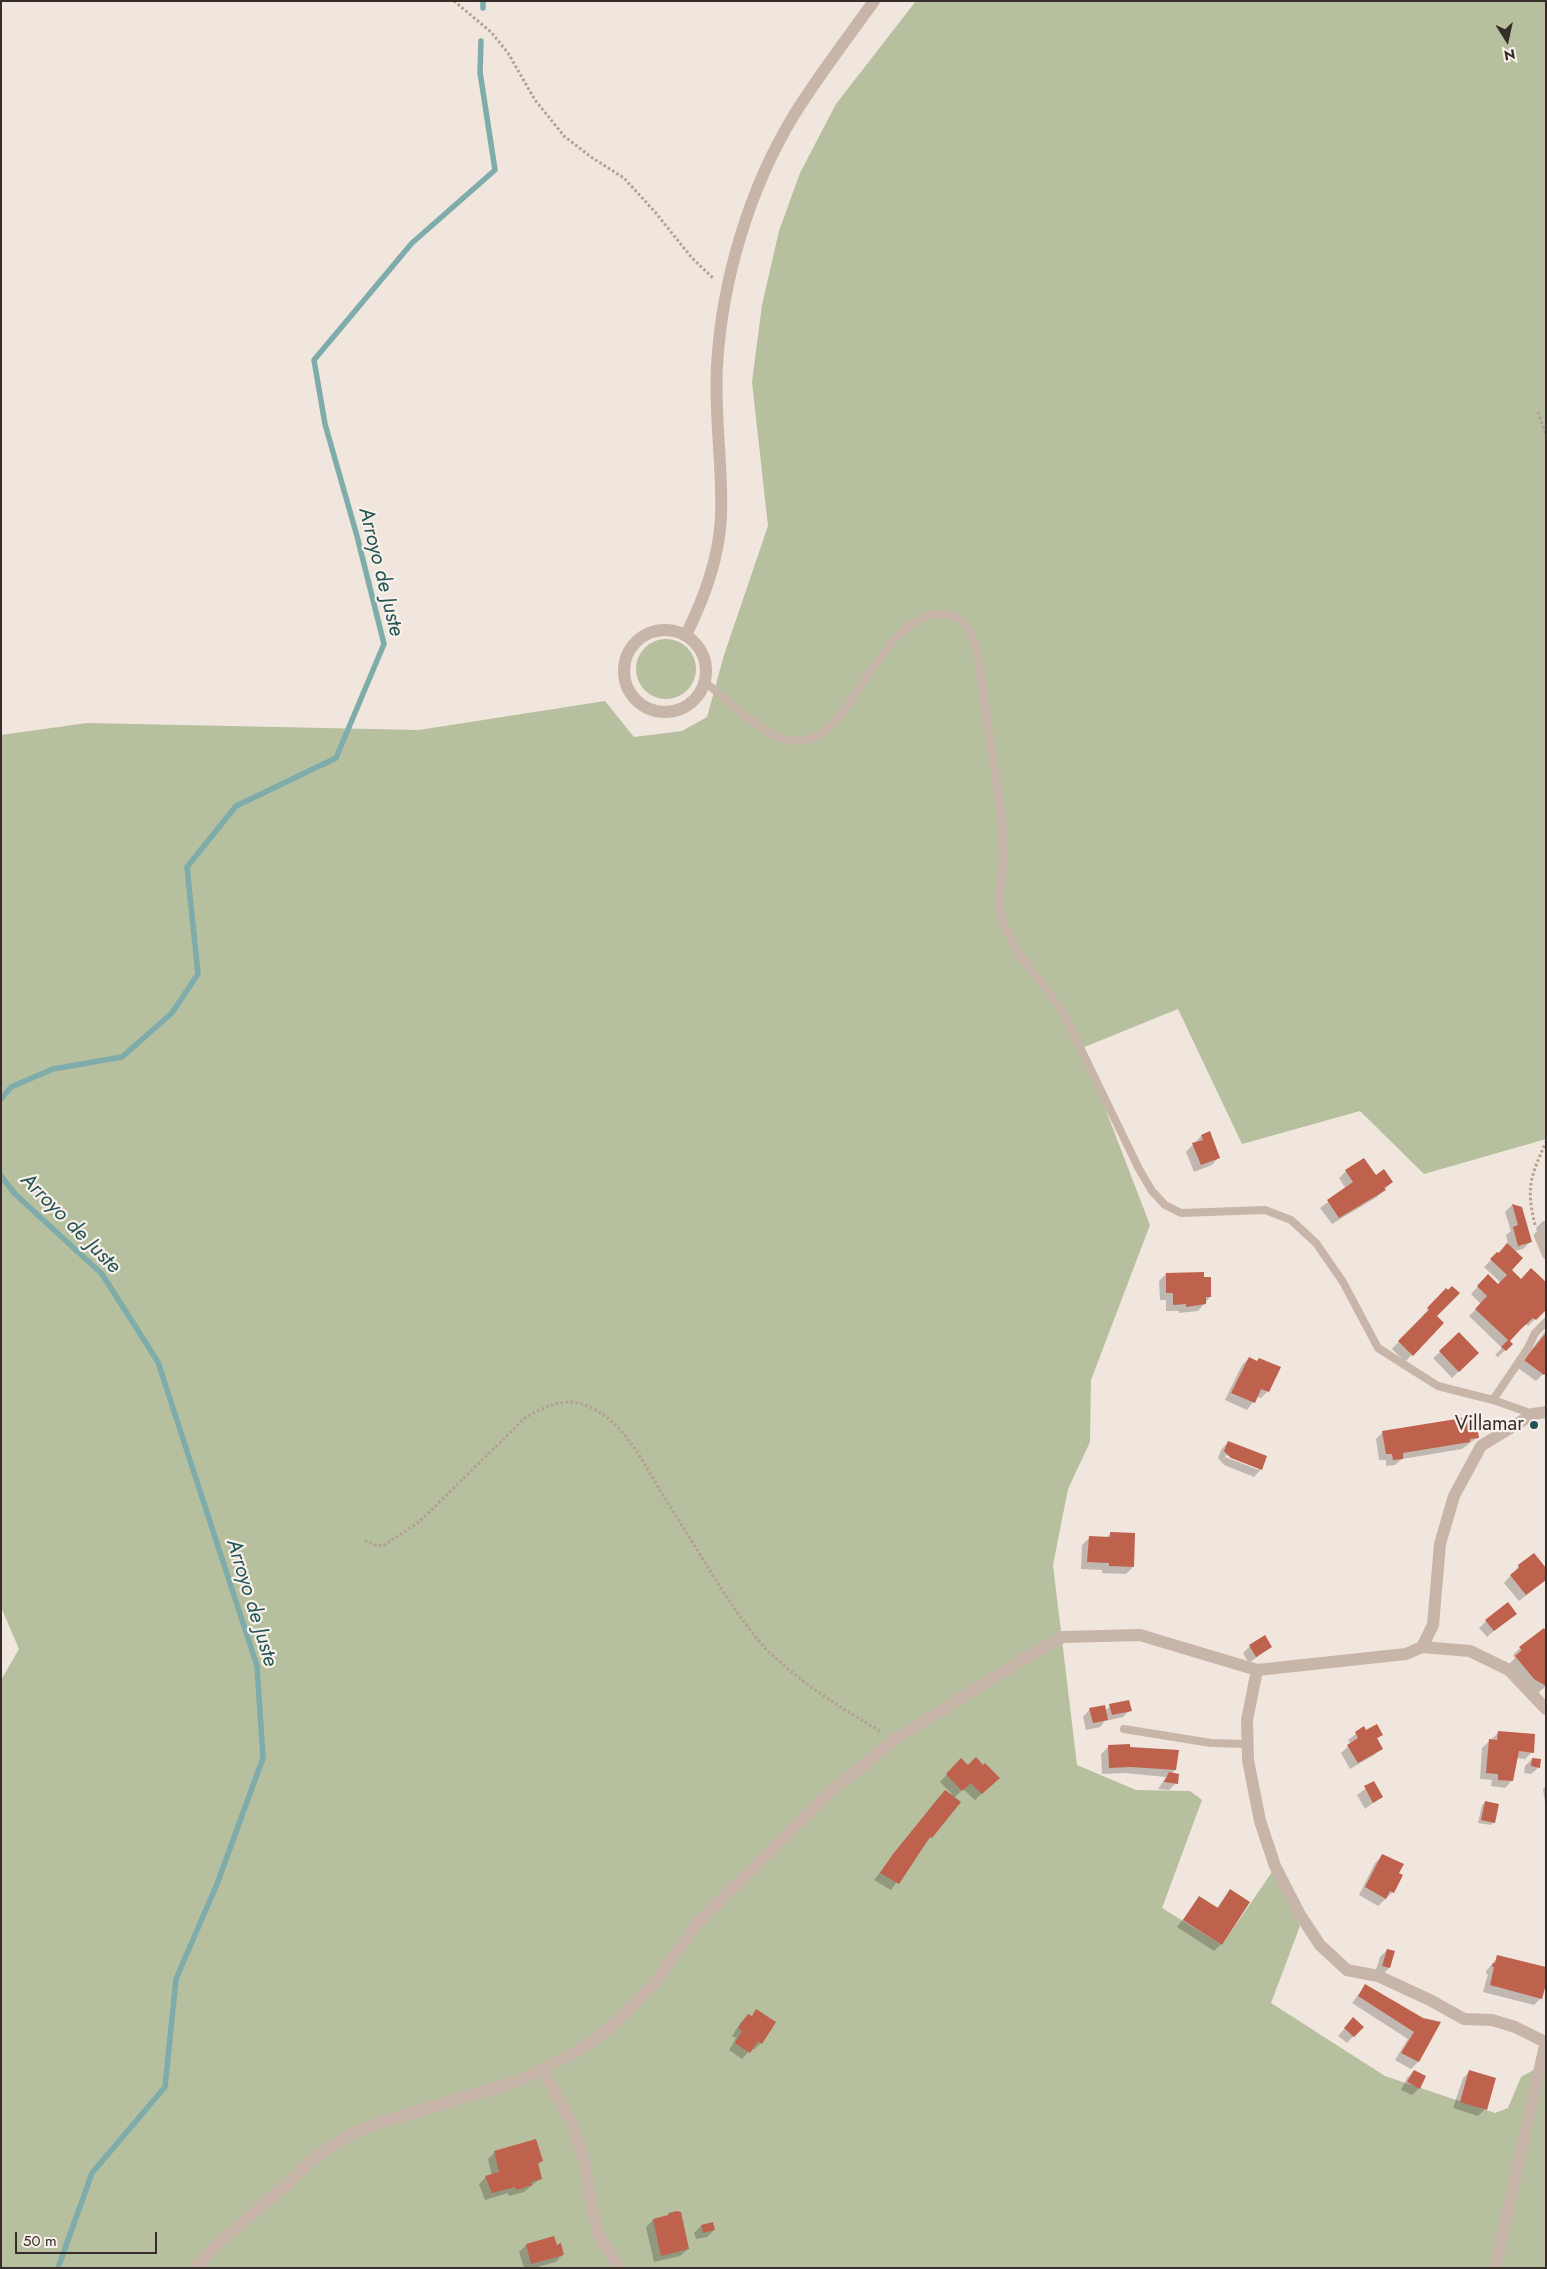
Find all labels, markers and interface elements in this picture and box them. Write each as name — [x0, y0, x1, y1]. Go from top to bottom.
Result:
north arrow — [1482, 15, 1532, 65]
text: N — [1502, 44, 1517, 66]
water label: Arroyo de Juste — [352, 505, 408, 639]
water label: Arroyo de Juste — [15, 1169, 125, 1279]
place label: Villamar — [1455, 1413, 1524, 1437]
marker: Villamar — [1528, 1419, 1540, 1431]
water label: Arroyo de Juste — [220, 1536, 282, 1670]
scale bar — [18, 2222, 160, 2254]
text: 50 m — [23, 2230, 57, 2252]

